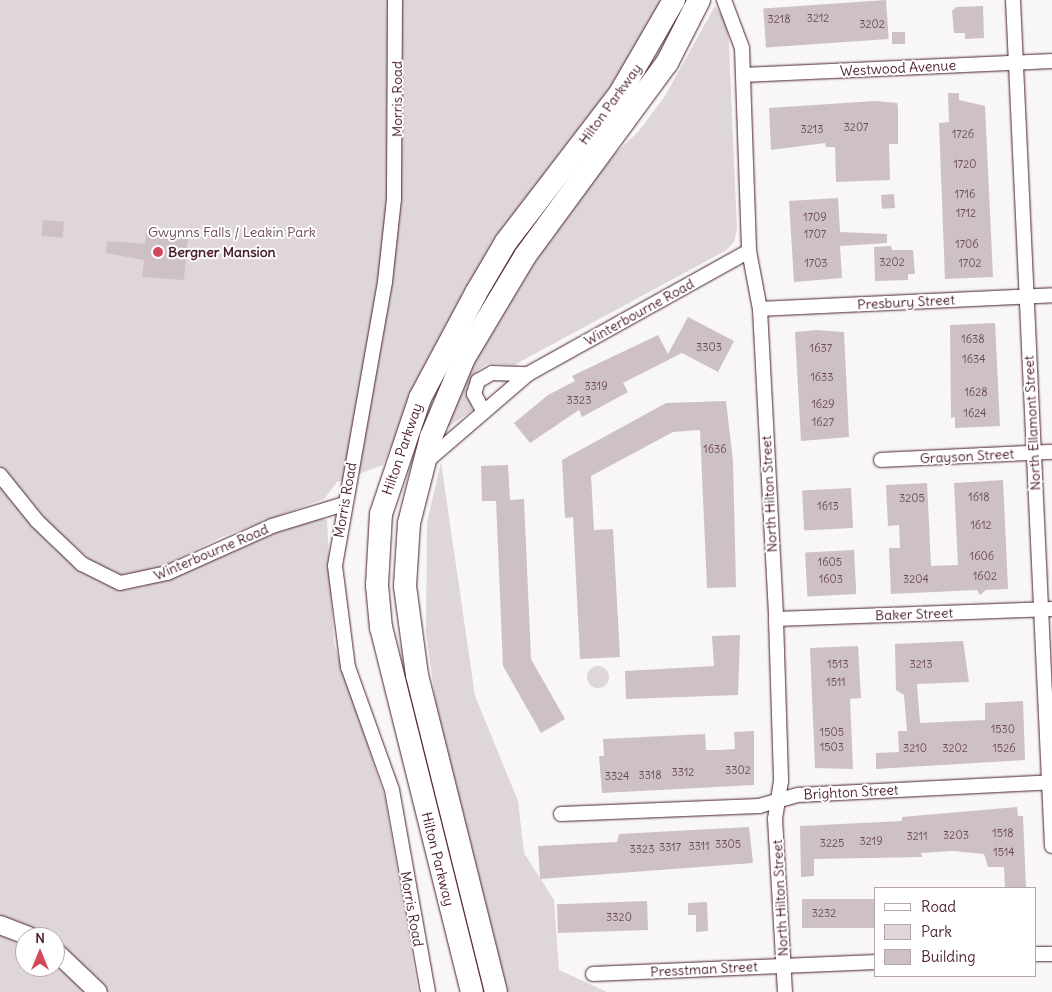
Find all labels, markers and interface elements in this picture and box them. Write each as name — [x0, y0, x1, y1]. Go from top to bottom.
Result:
house number: 3212 — [807, 11, 829, 25]
house number: 3218 — [768, 12, 790, 26]
house number: 3202 — [859, 17, 885, 31]
street label: Westwood Avenue — [840, 57, 956, 79]
street label: Hilton Parkway — [575, 60, 645, 148]
street label: Morris Road — [389, 61, 405, 137]
house number: 3207 — [844, 120, 868, 134]
house number: 3213 — [801, 122, 823, 136]
house number: 1726 — [952, 127, 974, 141]
house number: 1720 — [953, 157, 977, 171]
house number: 1716 — [955, 187, 975, 201]
house number: 1712 — [956, 206, 976, 220]
house number: 1709 — [803, 210, 827, 224]
park label: Gwynns Falls / Leakin Park — [148, 224, 316, 240]
house number: 1707 — [804, 227, 826, 241]
house number: 1706 — [955, 237, 979, 251]
place label: Bergner Mansion — [168, 244, 276, 260]
marker: Bergner Mansion — [152, 246, 164, 258]
house number: 3202 — [879, 255, 905, 269]
house number: 1703 — [804, 256, 828, 270]
house number: 1702 — [958, 256, 982, 270]
street label: Winterbourne Road — [581, 275, 697, 349]
street label: Presbury Street — [857, 291, 955, 313]
house number: 1638 — [961, 332, 985, 346]
house number: 3303 — [696, 340, 722, 354]
house number: 1637 — [810, 341, 832, 355]
house number: 1634 — [962, 352, 986, 366]
street label: North Ellamont Street — [1020, 355, 1044, 491]
house number: 1633 — [810, 370, 834, 384]
house number: 3319 — [584, 379, 608, 393]
house number: 1628 — [964, 385, 988, 399]
house number: 3323 — [567, 393, 591, 407]
house number: 1629 — [811, 397, 835, 411]
street label: Hilton Parkway — [378, 401, 426, 497]
house number: 1624 — [964, 406, 986, 420]
house number: 1627 — [812, 415, 834, 429]
street label: North Hilton Street — [758, 435, 780, 553]
house number: 1636 — [703, 442, 727, 456]
street label: Grayson Street — [919, 445, 1015, 467]
street label: Morris Road — [330, 461, 360, 539]
house number: 1618 — [968, 490, 990, 504]
house number: 3205 — [899, 491, 925, 505]
house number: 1613 — [817, 499, 839, 513]
house number: 1612 — [970, 518, 992, 532]
street label: Winterbourne Road — [151, 520, 271, 584]
house number: 1606 — [970, 549, 994, 563]
house number: 1605 — [818, 555, 842, 569]
house number: 1602 — [973, 569, 997, 583]
house number: 1603 — [819, 572, 843, 586]
house number: 3204 — [903, 572, 929, 586]
street label: Baker Street — [875, 604, 953, 624]
house number: 1513 — [827, 657, 849, 671]
house number: 3213 — [910, 657, 932, 671]
house number: 1511 — [826, 675, 846, 689]
house number: 1530 — [991, 722, 1015, 736]
house number: 1505 — [820, 725, 844, 739]
house number: 1503 — [820, 740, 844, 754]
house number: 3210 — [903, 741, 927, 755]
house number: 3202 — [942, 741, 968, 755]
house number: 1526 — [992, 741, 1016, 755]
house number: 3302 — [725, 763, 751, 777]
house number: 3312 — [672, 765, 694, 779]
house number: 3318 — [638, 768, 662, 782]
house number: 3324 — [605, 769, 629, 783]
street label: Brighton Street — [803, 781, 899, 803]
street label: Hilton Parkway — [418, 810, 458, 908]
house number: 1518 — [992, 826, 1014, 840]
house number: 3203 — [943, 828, 969, 842]
house number: 3211 — [906, 829, 928, 843]
house number: 3219 — [860, 834, 882, 848]
house number: 3225 — [820, 836, 844, 850]
house number: 3305 — [715, 837, 741, 851]
house number: 3311 — [688, 839, 710, 853]
street label: North Hilton Street — [769, 839, 791, 957]
house number: 3317 — [659, 840, 681, 854]
house number: 3323 — [630, 842, 654, 856]
house number: 1514 — [993, 845, 1015, 859]
street label: Morris Road — [397, 870, 427, 948]
legend — [874, 887, 1037, 977]
text: Road — [921, 897, 956, 916]
house number: 3232 — [812, 906, 836, 920]
house number: 3320 — [606, 910, 632, 924]
text: Park — [921, 922, 952, 941]
north arrow — [15, 927, 65, 977]
text: N — [35, 929, 45, 947]
text: Building — [921, 947, 976, 966]
street label: Presstman Street — [650, 958, 758, 980]

